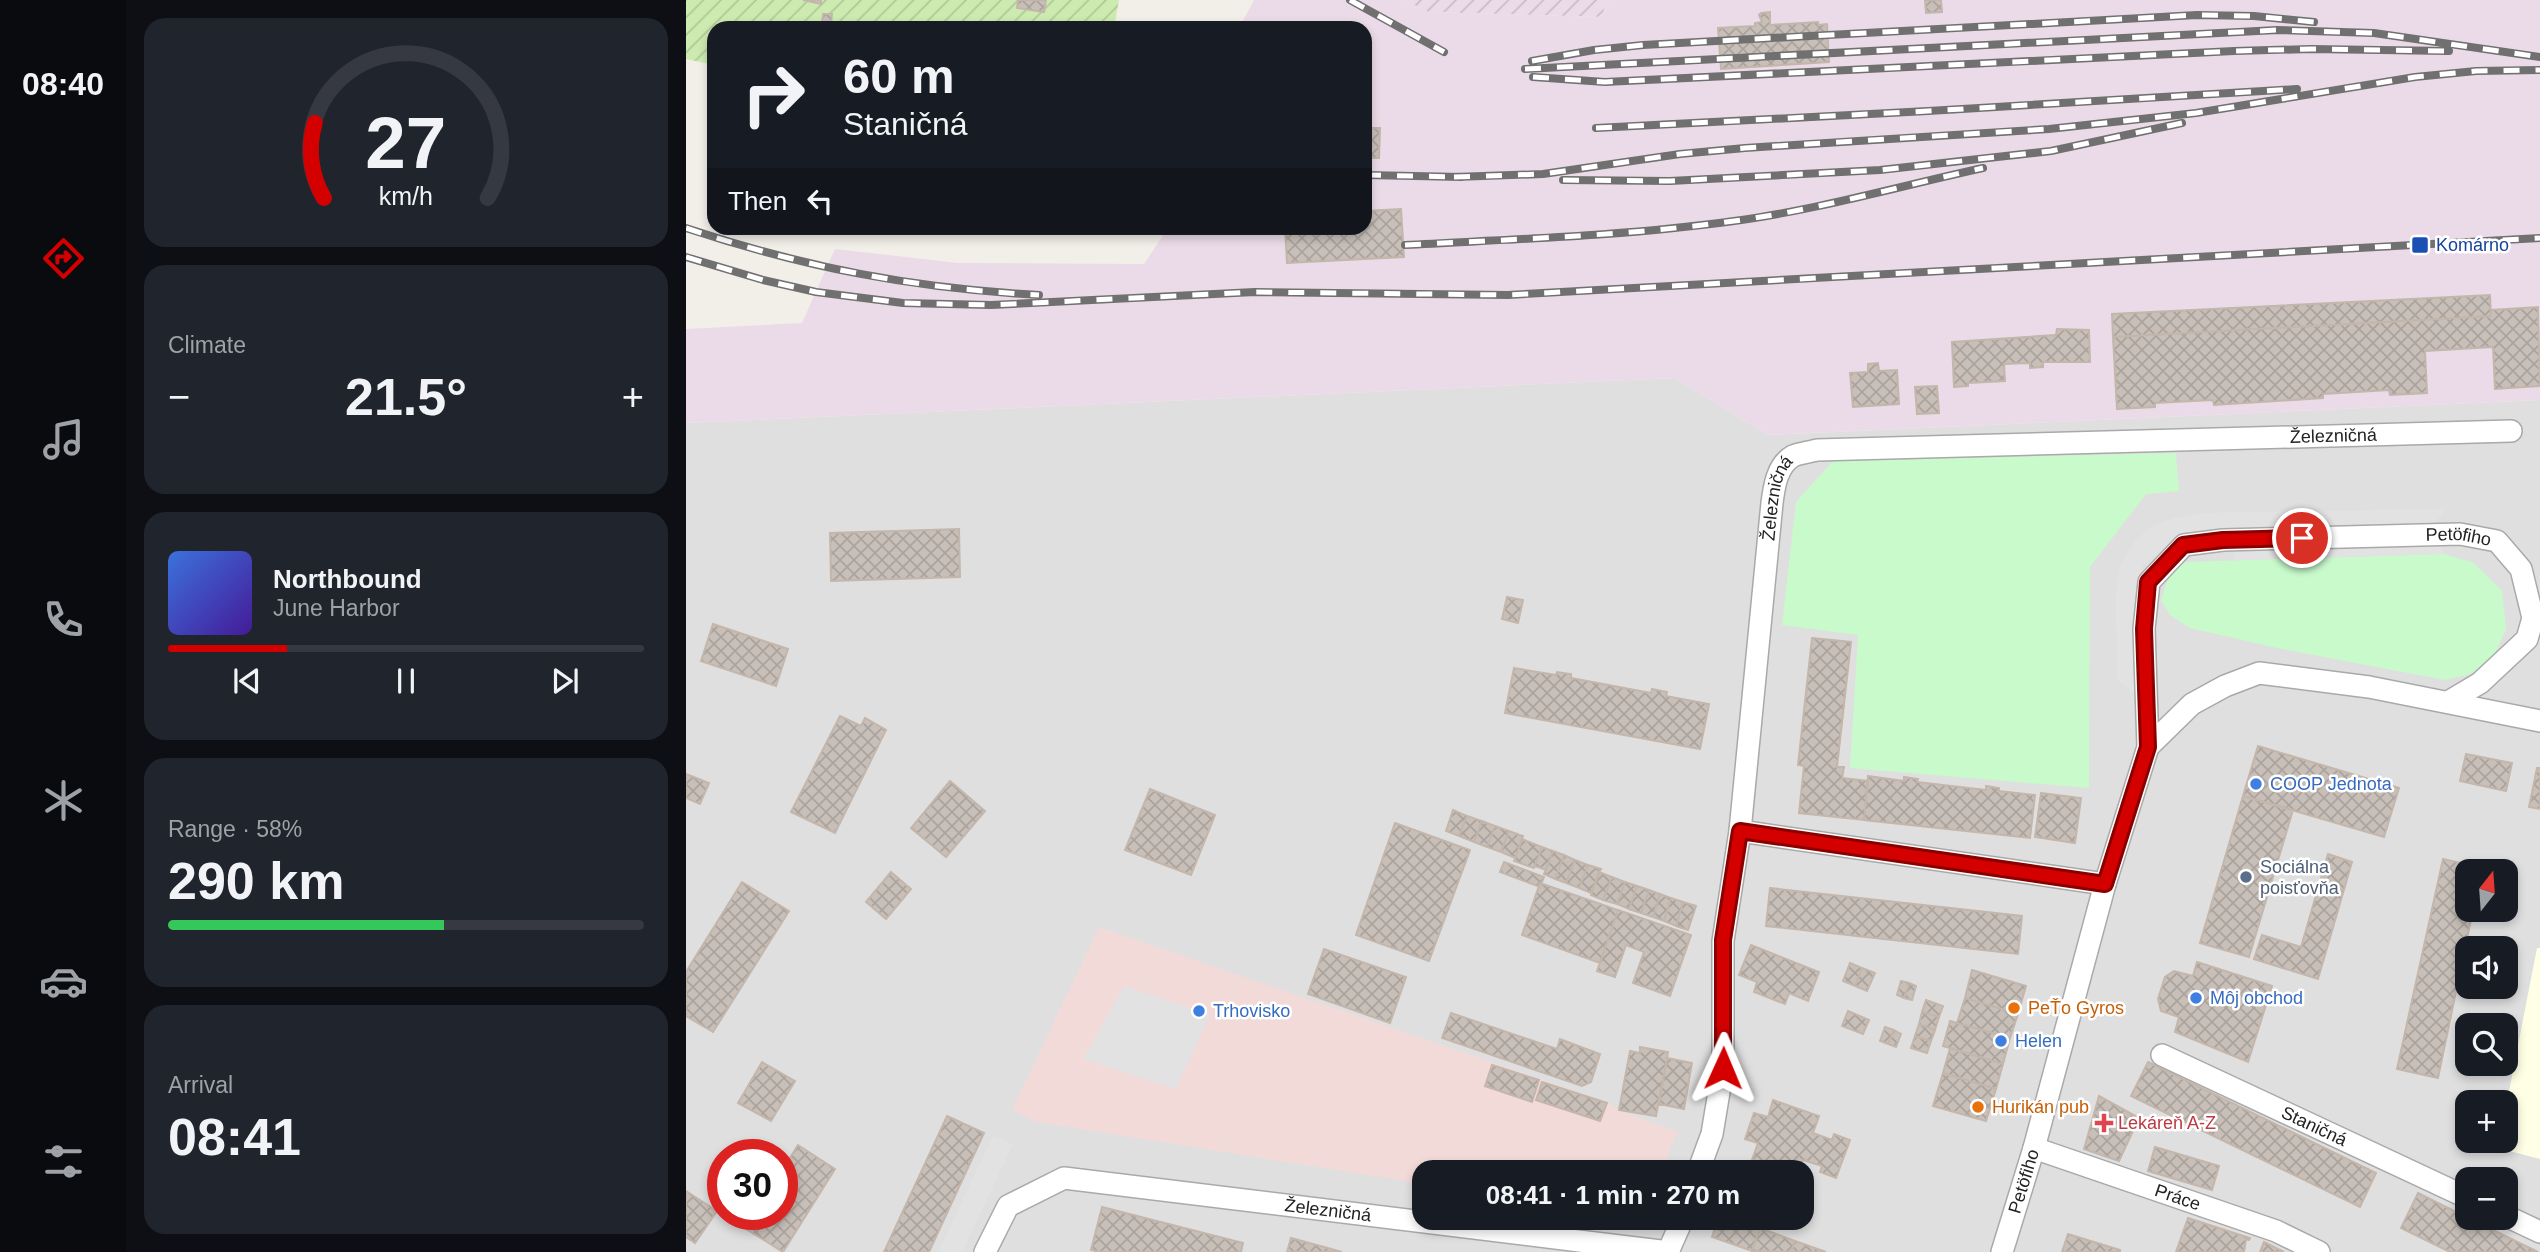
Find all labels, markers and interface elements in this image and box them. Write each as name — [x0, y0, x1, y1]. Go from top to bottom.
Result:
icon: right — [728, 49, 819, 140]
text: 60 m — [843, 49, 955, 103]
text: 08:40 — [22, 66, 104, 102]
text: 27 — [366, 103, 446, 184]
text: Staničná — [843, 106, 968, 142]
text: km/h — [379, 182, 433, 210]
icon: left — [801, 182, 839, 220]
text: Then — [728, 186, 787, 216]
icon: directions — [39, 234, 88, 283]
marker: Komárno — [2410, 235, 2430, 255]
place label: Komárno — [2436, 235, 2509, 255]
text: Climate — [168, 332, 246, 358]
text: 21.5° — [345, 368, 467, 426]
text: − — [168, 376, 190, 418]
text: + — [622, 376, 644, 418]
icon: music — [39, 415, 88, 464]
street label: Železničná — [2290, 425, 2378, 447]
street label: Železničná — [1758, 450, 1797, 542]
pin — [2272, 508, 2332, 568]
icon: arrive — [2283, 519, 2321, 557]
street label: Petöfiho — [2425, 524, 2493, 550]
text: Northbound — [273, 564, 422, 594]
icon: phone — [39, 595, 88, 644]
text: June Harbor — [273, 595, 400, 621]
icon: previous — [228, 662, 266, 700]
icon: pause — [387, 662, 425, 700]
icon: next — [546, 662, 584, 700]
place label: COOP Jednota — [2270, 774, 2393, 794]
icon: climate — [39, 776, 88, 825]
marker: COOP Jednota — [2248, 776, 2264, 792]
text: Range · 58% — [168, 816, 302, 842]
text: 290 km — [168, 852, 344, 910]
place label: Sociálna poisťovňa — [2260, 857, 2340, 898]
north arrow — [2455, 859, 2518, 922]
map controls — [2455, 859, 2518, 1230]
marker: Sociálna poisťovňa — [2238, 869, 2254, 885]
button: sound — [2455, 936, 2518, 999]
icon: car — [39, 957, 88, 1006]
place label: Môj obchod — [2210, 988, 2303, 1008]
marker: Môj obchod — [2188, 990, 2204, 1006]
place label: PeŤo Gyros — [2028, 998, 2124, 1018]
marker: PeŤo Gyros — [2006, 1000, 2022, 1016]
place label: Trhovisko — [1213, 1001, 1290, 1021]
marker: Trhovisko — [1191, 1003, 1207, 1019]
button: search — [2455, 1013, 2518, 1076]
position arrow — [1686, 1031, 1760, 1105]
place label: Helen — [2015, 1031, 2062, 1051]
marker: Helen — [1993, 1033, 2009, 1049]
text: Arrival — [168, 1072, 233, 1098]
button: + — [2455, 1090, 2518, 1153]
place label: Hurikán pub — [1992, 1097, 2089, 1117]
marker: Hurikán pub — [1970, 1099, 1986, 1115]
street label: Staničná — [2278, 1102, 2351, 1150]
text: 08:41 — [168, 1108, 301, 1166]
place label: Lekáreň A-Z — [2118, 1113, 2216, 1133]
marker: Lekáreň A-Z — [2096, 1115, 2112, 1131]
icon: filters — [39, 1137, 88, 1186]
speed limit sign: 30 — [707, 1139, 798, 1230]
street label: Petöfiho — [2004, 1147, 2043, 1216]
button: − — [2455, 1167, 2518, 1230]
text: 08:41 · 1 min · 270 m — [1486, 1180, 1740, 1210]
street label: Práce — [2152, 1180, 2203, 1214]
street label: Železničná — [1284, 1195, 1373, 1226]

